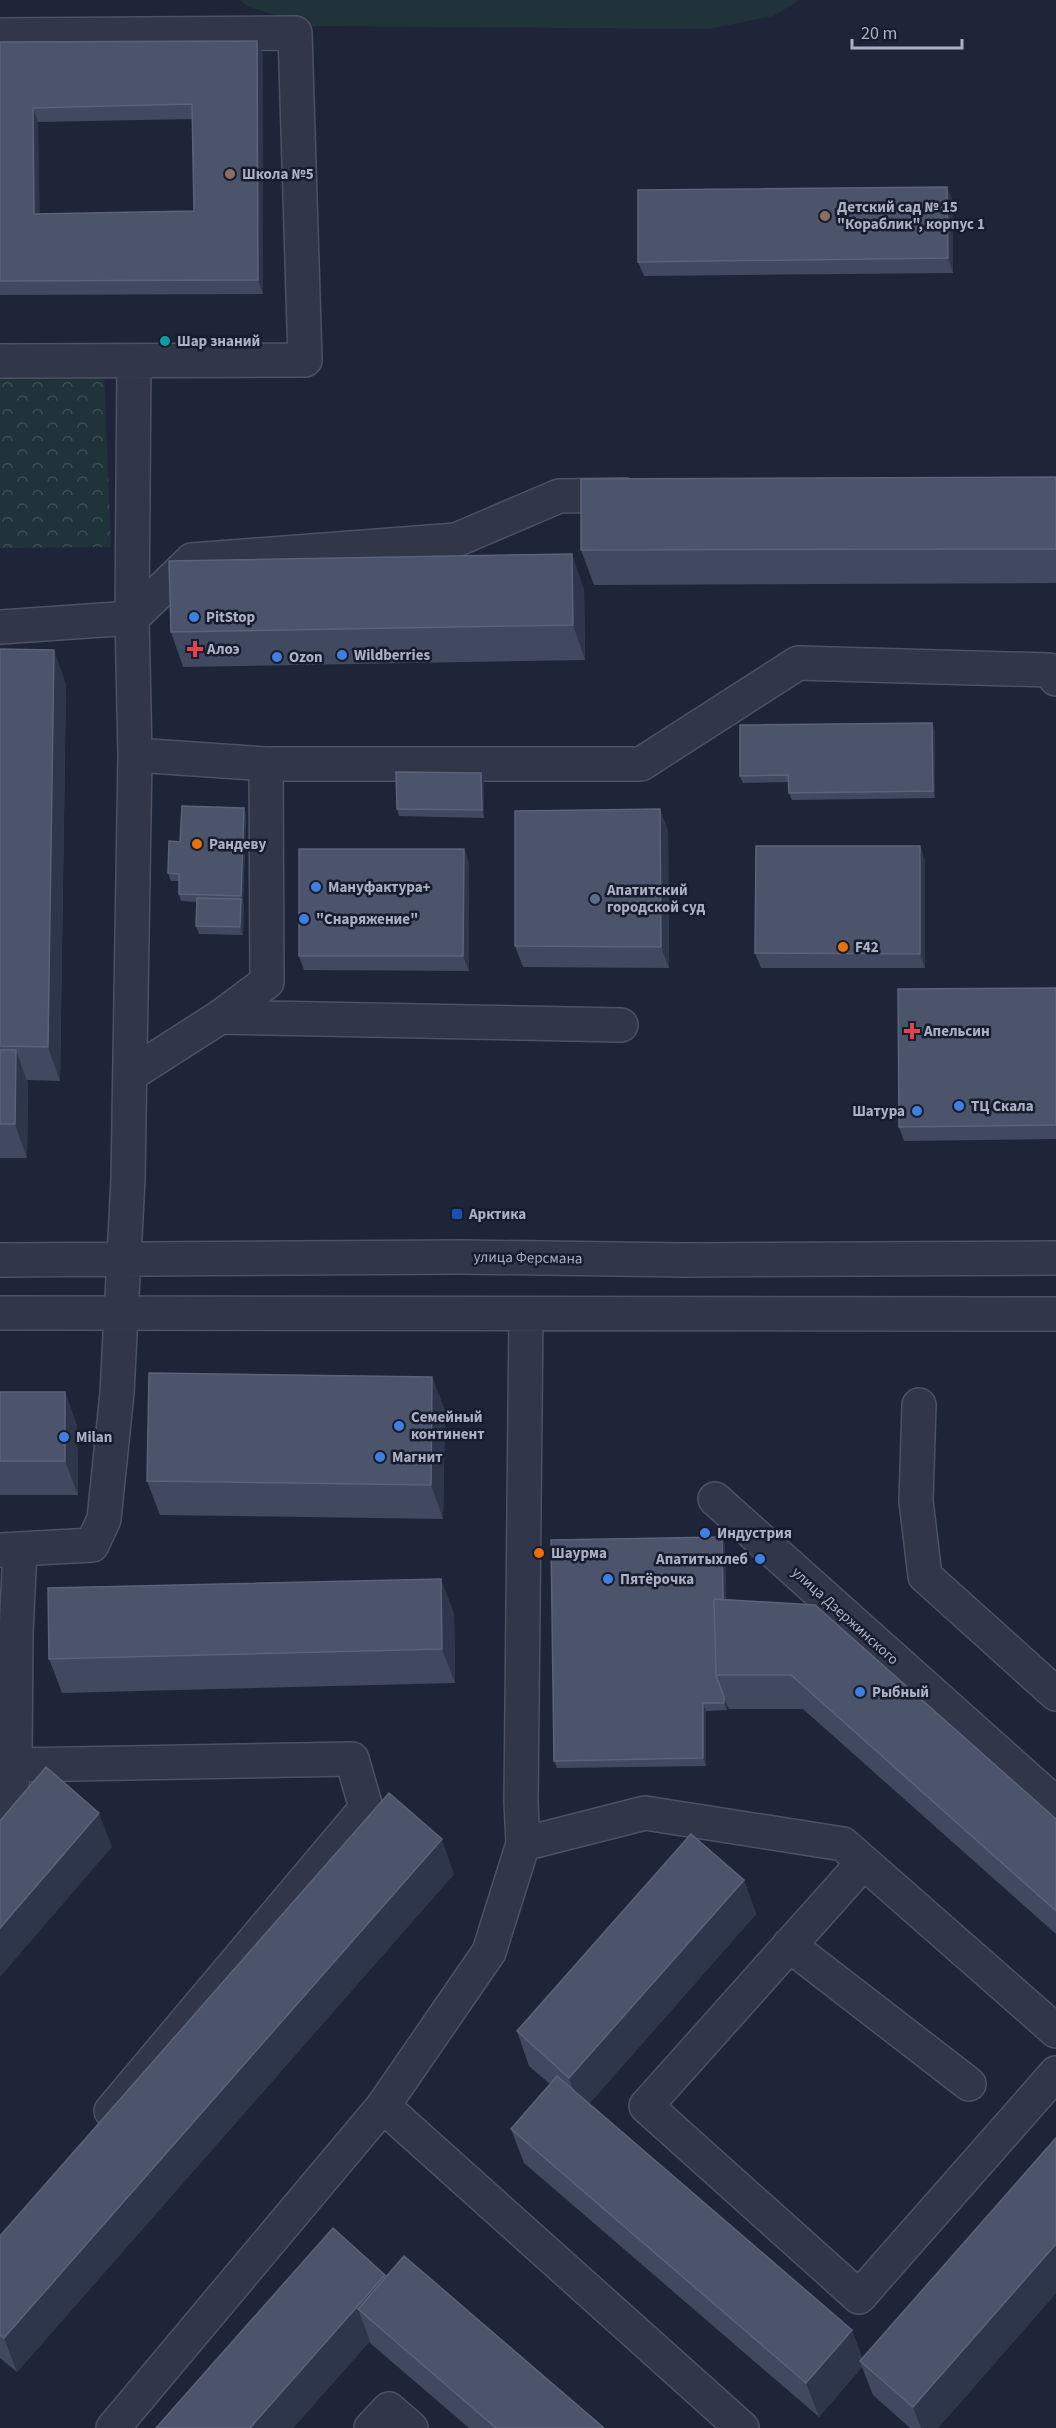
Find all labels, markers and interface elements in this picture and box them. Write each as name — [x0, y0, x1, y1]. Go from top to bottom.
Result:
scale bar — [852, 12, 962, 50]
text: 20 m — [861, 21, 897, 46]
place label: Школа №5 — [242, 164, 314, 185]
marker: Школа №5 — [223, 167, 237, 181]
place label: Детский сад № 15 "Кораблик", корпус 1 — [837, 197, 985, 235]
marker: Детский сад № 15 "Кораблик", корпус 1 — [818, 209, 832, 223]
place label: Шар знаний — [177, 331, 260, 352]
marker: Шар знаний — [158, 334, 172, 348]
place label: PitStop — [206, 607, 256, 628]
marker: PitStop — [187, 610, 201, 624]
place label: Алоэ — [206, 639, 239, 660]
marker: Алоэ — [188, 642, 202, 656]
place label: Wildberries — [354, 645, 430, 666]
place label: Ozon — [289, 647, 323, 668]
marker: Wildberries — [335, 648, 349, 662]
marker: Ozon — [270, 650, 284, 664]
place label: Рандеву — [209, 834, 266, 855]
marker: Рандеву — [190, 837, 204, 851]
place label: Мануфактура+ — [328, 877, 431, 898]
marker: Мануфактура+ — [309, 880, 323, 894]
place label: Апатитский городской суд — [606, 880, 705, 918]
marker: Апатитский городской суд — [588, 892, 602, 906]
place label: "Снаряжение" — [316, 909, 418, 930]
marker: "Снаряжение" — [297, 912, 311, 926]
place label: F42 — [855, 937, 879, 958]
marker: F42 — [836, 940, 850, 954]
place label: Апельсин — [923, 1021, 990, 1042]
marker: Апельсин — [905, 1024, 919, 1038]
place label: ТЦ Скала — [971, 1096, 1034, 1117]
marker: ТЦ Скала — [952, 1099, 966, 1113]
place label: Шатура — [852, 1101, 905, 1122]
marker: Шатура — [910, 1104, 924, 1118]
place label: Арктика — [468, 1204, 526, 1225]
marker: Арктика — [450, 1207, 464, 1221]
street label: улица Ферсмана — [473, 1247, 583, 1269]
place label: Семейный континент — [411, 1407, 485, 1445]
marker: Семейный континент — [392, 1419, 406, 1433]
place label: Milan — [76, 1427, 112, 1448]
marker: Milan — [57, 1430, 71, 1444]
place label: Магнит — [392, 1447, 443, 1468]
marker: Магнит — [373, 1450, 387, 1464]
place label: Индустрия — [717, 1523, 792, 1544]
marker: Индустрия — [698, 1526, 712, 1540]
place label: Шаурма — [551, 1543, 607, 1564]
marker: Шаурма — [532, 1546, 546, 1560]
place label: Апатитыхлеб — [655, 1549, 748, 1570]
marker: Апатитыхлеб — [753, 1552, 767, 1566]
street label: улица Дзержинского — [787, 1562, 903, 1670]
place label: Пятёрочка — [620, 1569, 694, 1590]
marker: Пятёрочка — [601, 1572, 615, 1586]
place label: Рыбный — [872, 1682, 929, 1703]
marker: Рыбный — [853, 1685, 867, 1699]

